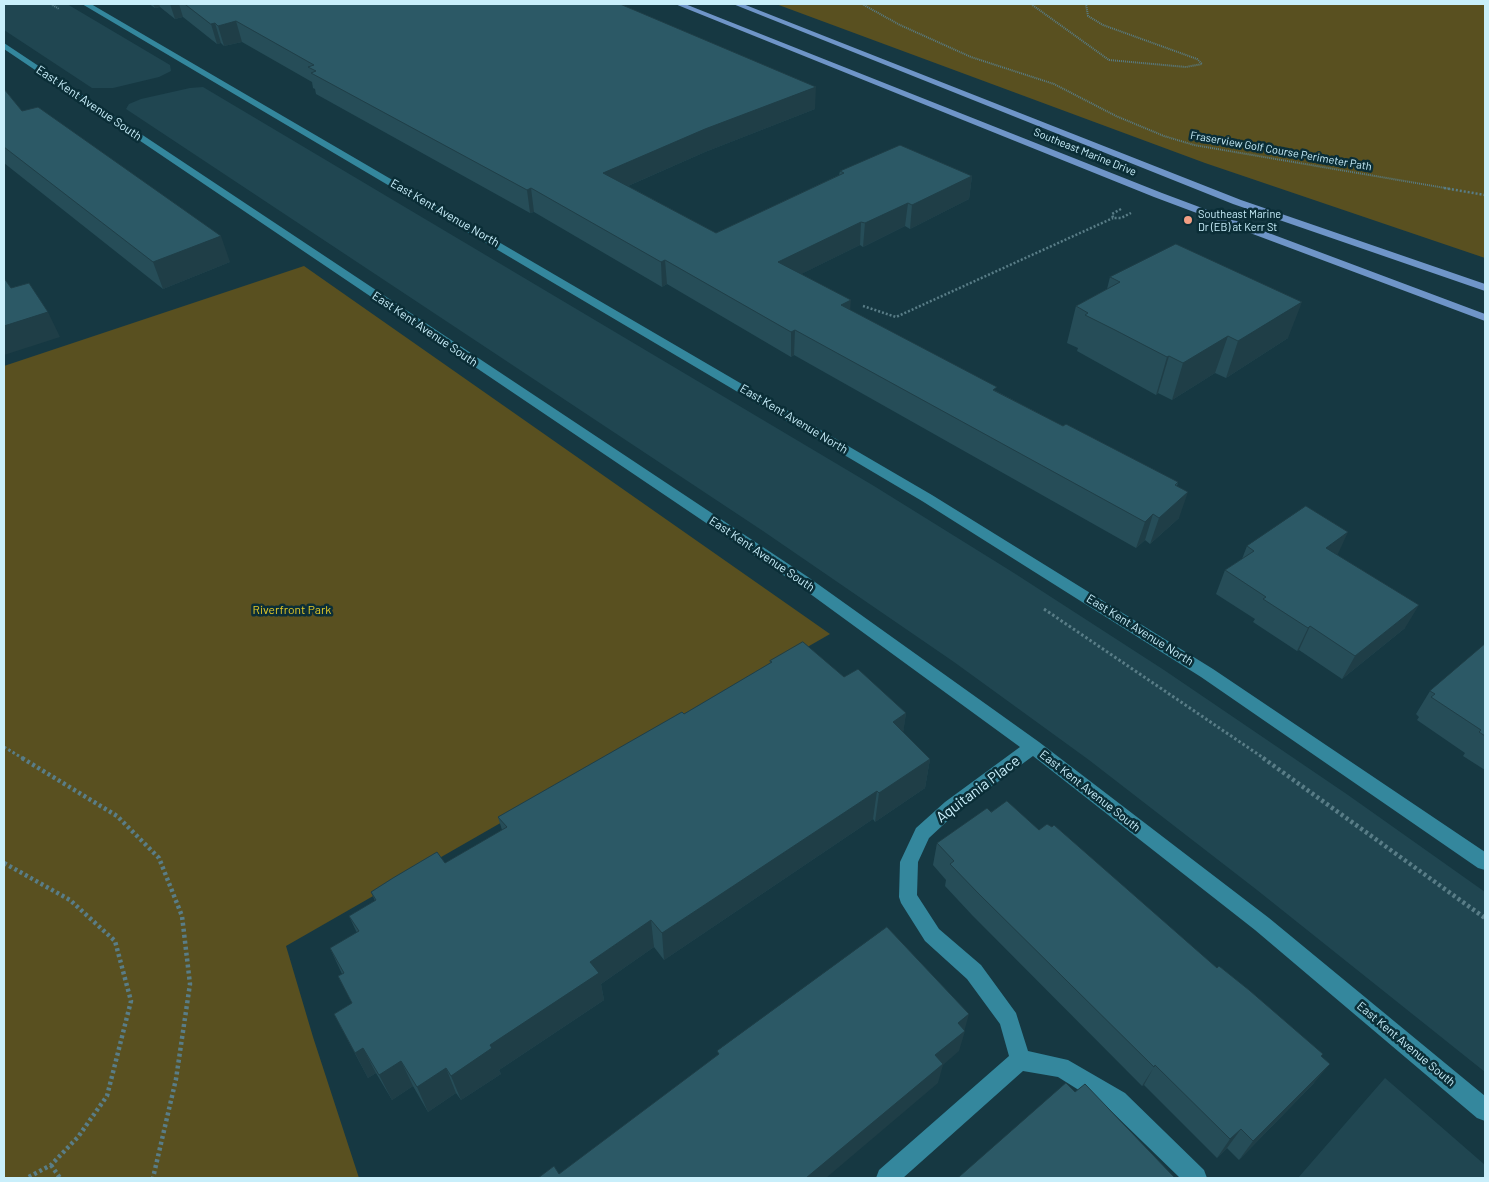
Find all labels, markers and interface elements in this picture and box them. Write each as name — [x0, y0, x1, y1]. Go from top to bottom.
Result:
street label: East Kent Avenue South — [34, 62, 144, 144]
street label: Southeast Marine Drive — [1032, 125, 1138, 179]
street label: Fraserview Golf Course Perimeter Path — [1189, 129, 1373, 173]
street label: East Kent Avenue North — [388, 176, 502, 250]
place label: Southeast Marine Dr (EB) at Kerr St — [1198, 207, 1281, 233]
marker: Southeast Marine Dr (EB) at Kerr St — [1182, 214, 1194, 226]
street label: East Kent Avenue South — [370, 288, 480, 370]
street label: East Kent Avenue North — [737, 381, 851, 457]
street label: East Kent Avenue South — [707, 513, 817, 595]
street label: East Kent Avenue North — [1084, 591, 1196, 669]
park label: Riverfront Park — [253, 603, 331, 617]
street label: East Kent Avenue South — [1037, 747, 1143, 835]
street label: Aquitania Place — [933, 752, 1023, 826]
street label: East Kent Avenue South — [1354, 999, 1458, 1089]

